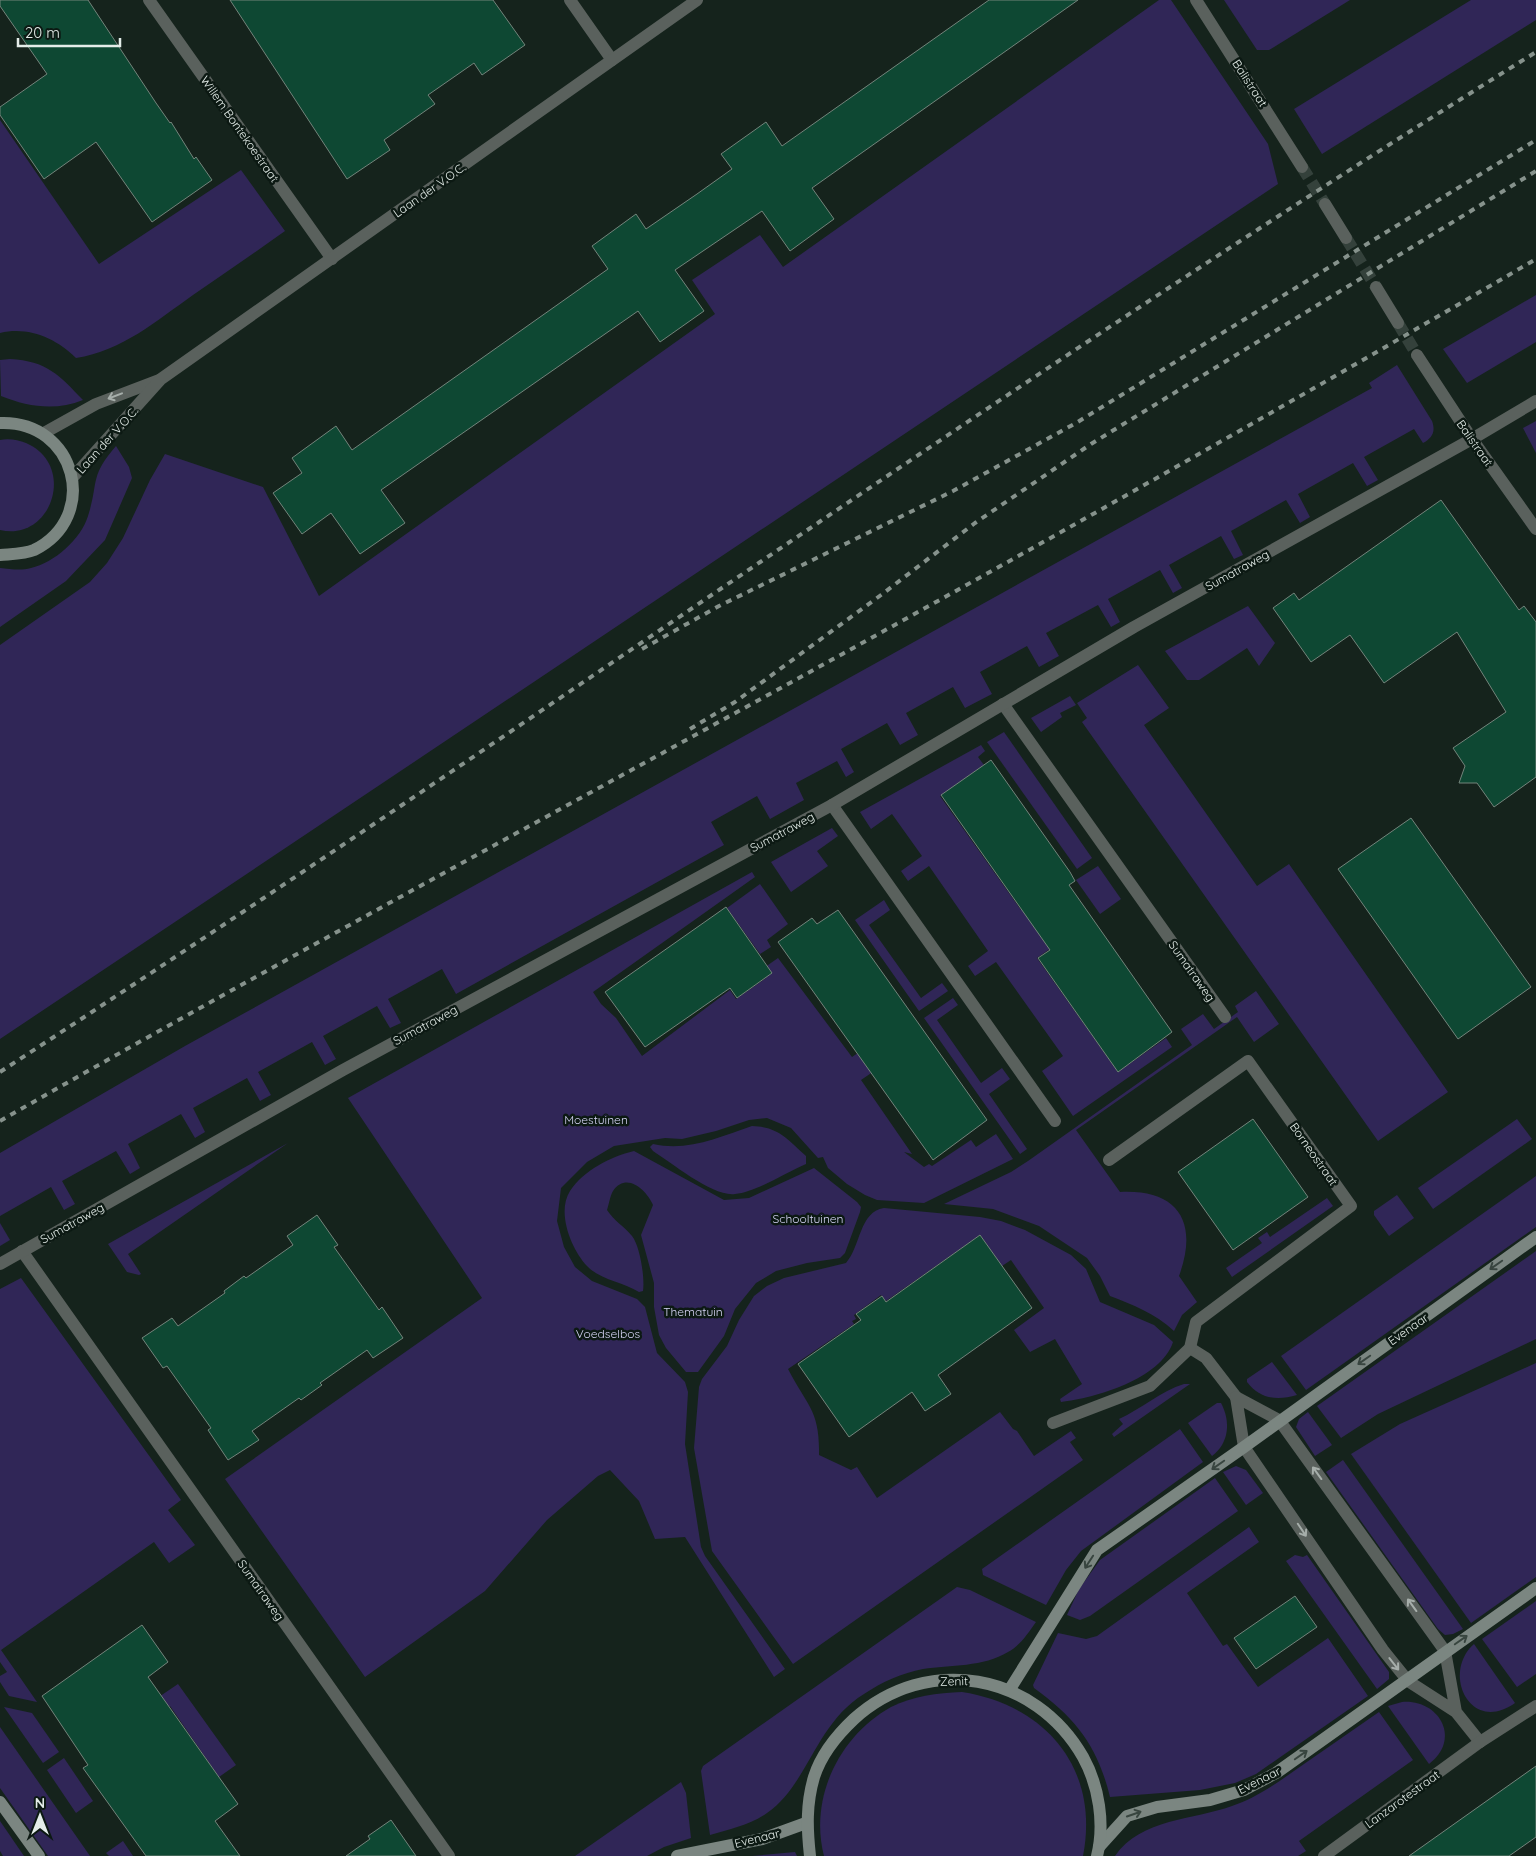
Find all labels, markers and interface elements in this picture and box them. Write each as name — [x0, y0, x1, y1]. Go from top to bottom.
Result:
scale bar — [18, 15, 120, 47]
text: 20 m — [25, 23, 60, 42]
street label: Balistraat — [1229, 57, 1271, 109]
street label: Willem Bontekoestraat — [198, 73, 282, 185]
street label: Laan der V.O.C. — [390, 160, 468, 220]
one-way arrow — [108, 393, 123, 402]
street label: Laan der V.O.C. — [73, 403, 141, 477]
street label: Balistraat — [1454, 417, 1496, 469]
street label: Sumatraweg — [1202, 546, 1272, 594]
street label: Sumatraweg — [747, 809, 817, 855]
street label: Sumatraweg — [1166, 938, 1218, 1004]
street label: Sumatraweg — [390, 1002, 460, 1048]
park label: Moestuinen — [564, 1112, 628, 1127]
street label: Borneostraat — [1287, 1120, 1341, 1188]
street label: Sumatraweg — [37, 1199, 107, 1247]
park label: Schooltuinen — [772, 1211, 844, 1226]
one-way arrow — [1489, 1260, 1503, 1270]
park label: Thematuin — [663, 1304, 723, 1319]
street label: Evenaar — [1385, 1309, 1431, 1348]
park label: Voedselbos — [576, 1326, 641, 1341]
one-way arrow — [1357, 1355, 1371, 1365]
one-way arrow — [1211, 1460, 1225, 1470]
one-way arrow — [1312, 1466, 1322, 1480]
one-way arrow — [1297, 1523, 1307, 1537]
one-way arrow — [1084, 1555, 1094, 1569]
street label: Sumatraweg — [235, 1557, 287, 1623]
one-way arrow — [1407, 1598, 1417, 1612]
one-way arrow — [1454, 1635, 1468, 1645]
one-way arrow — [1389, 1657, 1400, 1670]
street label: Zenit — [940, 1673, 968, 1689]
one-way arrow — [1294, 1750, 1308, 1760]
street label: Evenaar — [1235, 1763, 1283, 1797]
street label: Lanzarotestraat — [1362, 1767, 1442, 1831]
north arrow — [15, 1791, 65, 1841]
text: N — [35, 1794, 45, 1812]
one-way arrow — [1126, 1809, 1141, 1818]
street label: Evenaar — [733, 1825, 781, 1851]

